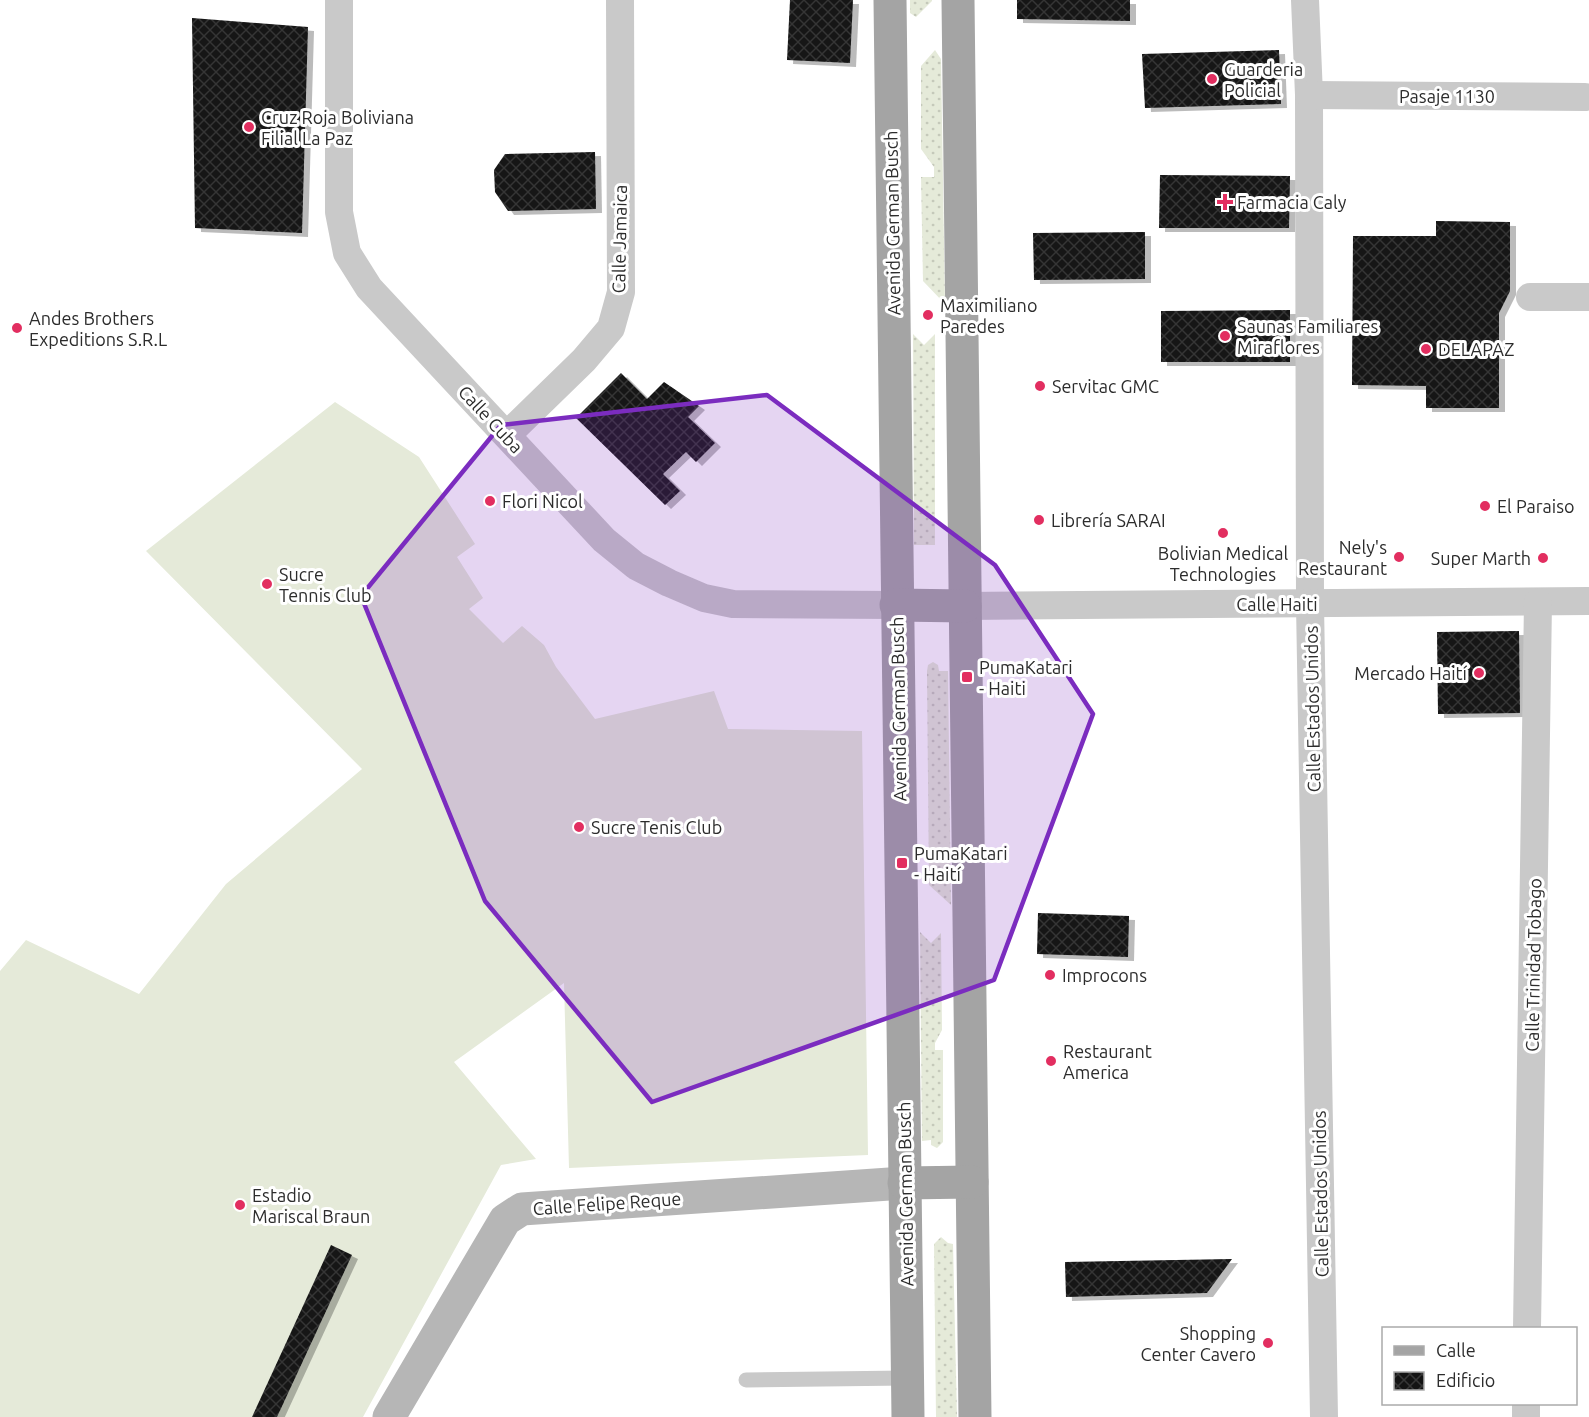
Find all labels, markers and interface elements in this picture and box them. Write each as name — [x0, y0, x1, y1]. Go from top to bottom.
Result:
place label: Guarderia Policial — [1224, 59, 1303, 100]
marker: Guarderia Policial — [1205, 72, 1219, 86]
street label: Pasaje 1130 — [1399, 86, 1495, 106]
place label: Cruz Roja Boliviana Filial La Paz — [261, 107, 414, 148]
marker: Cruz Roja Boliviana Filial La Paz — [242, 120, 256, 134]
street label: Avenida German Busch — [880, 130, 904, 316]
street label: Calle Jamaica — [608, 185, 630, 293]
place label: Farmacia Caly — [1237, 192, 1347, 212]
marker: Farmacia Caly — [1218, 195, 1232, 209]
place label: Maximiliano Paredes — [940, 295, 1037, 336]
place label: Andes Brothers Expeditions S.R.L — [29, 308, 167, 349]
marker: Maximiliano Paredes — [921, 308, 935, 322]
place label: Saunas Familiares Miraflores — [1237, 316, 1378, 357]
marker: Andes Brothers Expeditions S.R.L — [10, 321, 24, 335]
marker: Saunas Familiares Miraflores — [1218, 329, 1232, 343]
place label: DELAPAZ — [1438, 339, 1514, 359]
marker: DELAPAZ — [1419, 342, 1433, 356]
place label: Servitac GMC — [1052, 376, 1159, 396]
marker: Servitac GMC — [1033, 379, 1047, 393]
street label: Calle Cuba — [455, 381, 527, 457]
place label: Flori Nicol — [502, 491, 583, 511]
marker: Flori Nicol — [483, 494, 497, 508]
place label: El Paraiso — [1497, 496, 1575, 516]
marker: El Paraiso — [1478, 499, 1492, 513]
place label: Librería SARAI — [1051, 510, 1166, 530]
marker: Librería SARAI — [1032, 513, 1046, 527]
marker: Bolivian Medical Technologies — [1216, 526, 1230, 540]
place label: Nely's Restaurant — [1298, 537, 1387, 578]
place label: Bolivian Medical Technologies — [1158, 543, 1289, 584]
place label: Super Marth — [1431, 548, 1531, 568]
marker: Nely's Restaurant — [1392, 550, 1406, 564]
marker: Super Marth — [1536, 551, 1550, 565]
place label: Sucre Tennis Club — [279, 564, 372, 605]
marker: Sucre Tennis Club — [260, 577, 274, 591]
street label: Calle Haiti — [1236, 594, 1318, 614]
street label: Avenida German Busch — [886, 616, 910, 802]
street label: Calle Estados Unidos — [1301, 625, 1323, 793]
place label: PumaKatari - Haiti — [979, 657, 1073, 698]
place label: Mercado Haití — [1354, 663, 1468, 683]
marker: Mercado Haití — [1472, 666, 1486, 680]
marker: PumaKatari - Haiti — [960, 670, 974, 684]
place label: Sucre Tenis Club — [591, 817, 722, 837]
marker: Sucre Tenis Club — [572, 820, 586, 834]
place label: PumaKatari - Haití — [914, 843, 1008, 884]
marker: PumaKatari - Haití — [895, 856, 909, 870]
street label: Calle Trinidad Tobago — [1521, 878, 1545, 1052]
place label: Improcons — [1062, 965, 1147, 985]
marker: Improcons — [1043, 968, 1057, 982]
place label: Restaurant America — [1063, 1041, 1152, 1082]
marker: Restaurant America — [1044, 1054, 1058, 1068]
street label: Avenida German Busch — [893, 1101, 917, 1287]
street label: Calle Estados Unidos — [1309, 1110, 1331, 1278]
place label: Estadio Mariscal Braun — [252, 1185, 370, 1226]
street label: Calle Felipe Reque — [532, 1188, 682, 1218]
marker: Estadio Mariscal Braun — [233, 1198, 247, 1212]
place label: Shopping Center Cavero — [1141, 1323, 1256, 1364]
legend — [1382, 1327, 1577, 1405]
marker: Shopping Center Cavero — [1261, 1336, 1275, 1350]
text: Calle — [1436, 1340, 1476, 1360]
text: Edificio — [1436, 1370, 1495, 1390]

